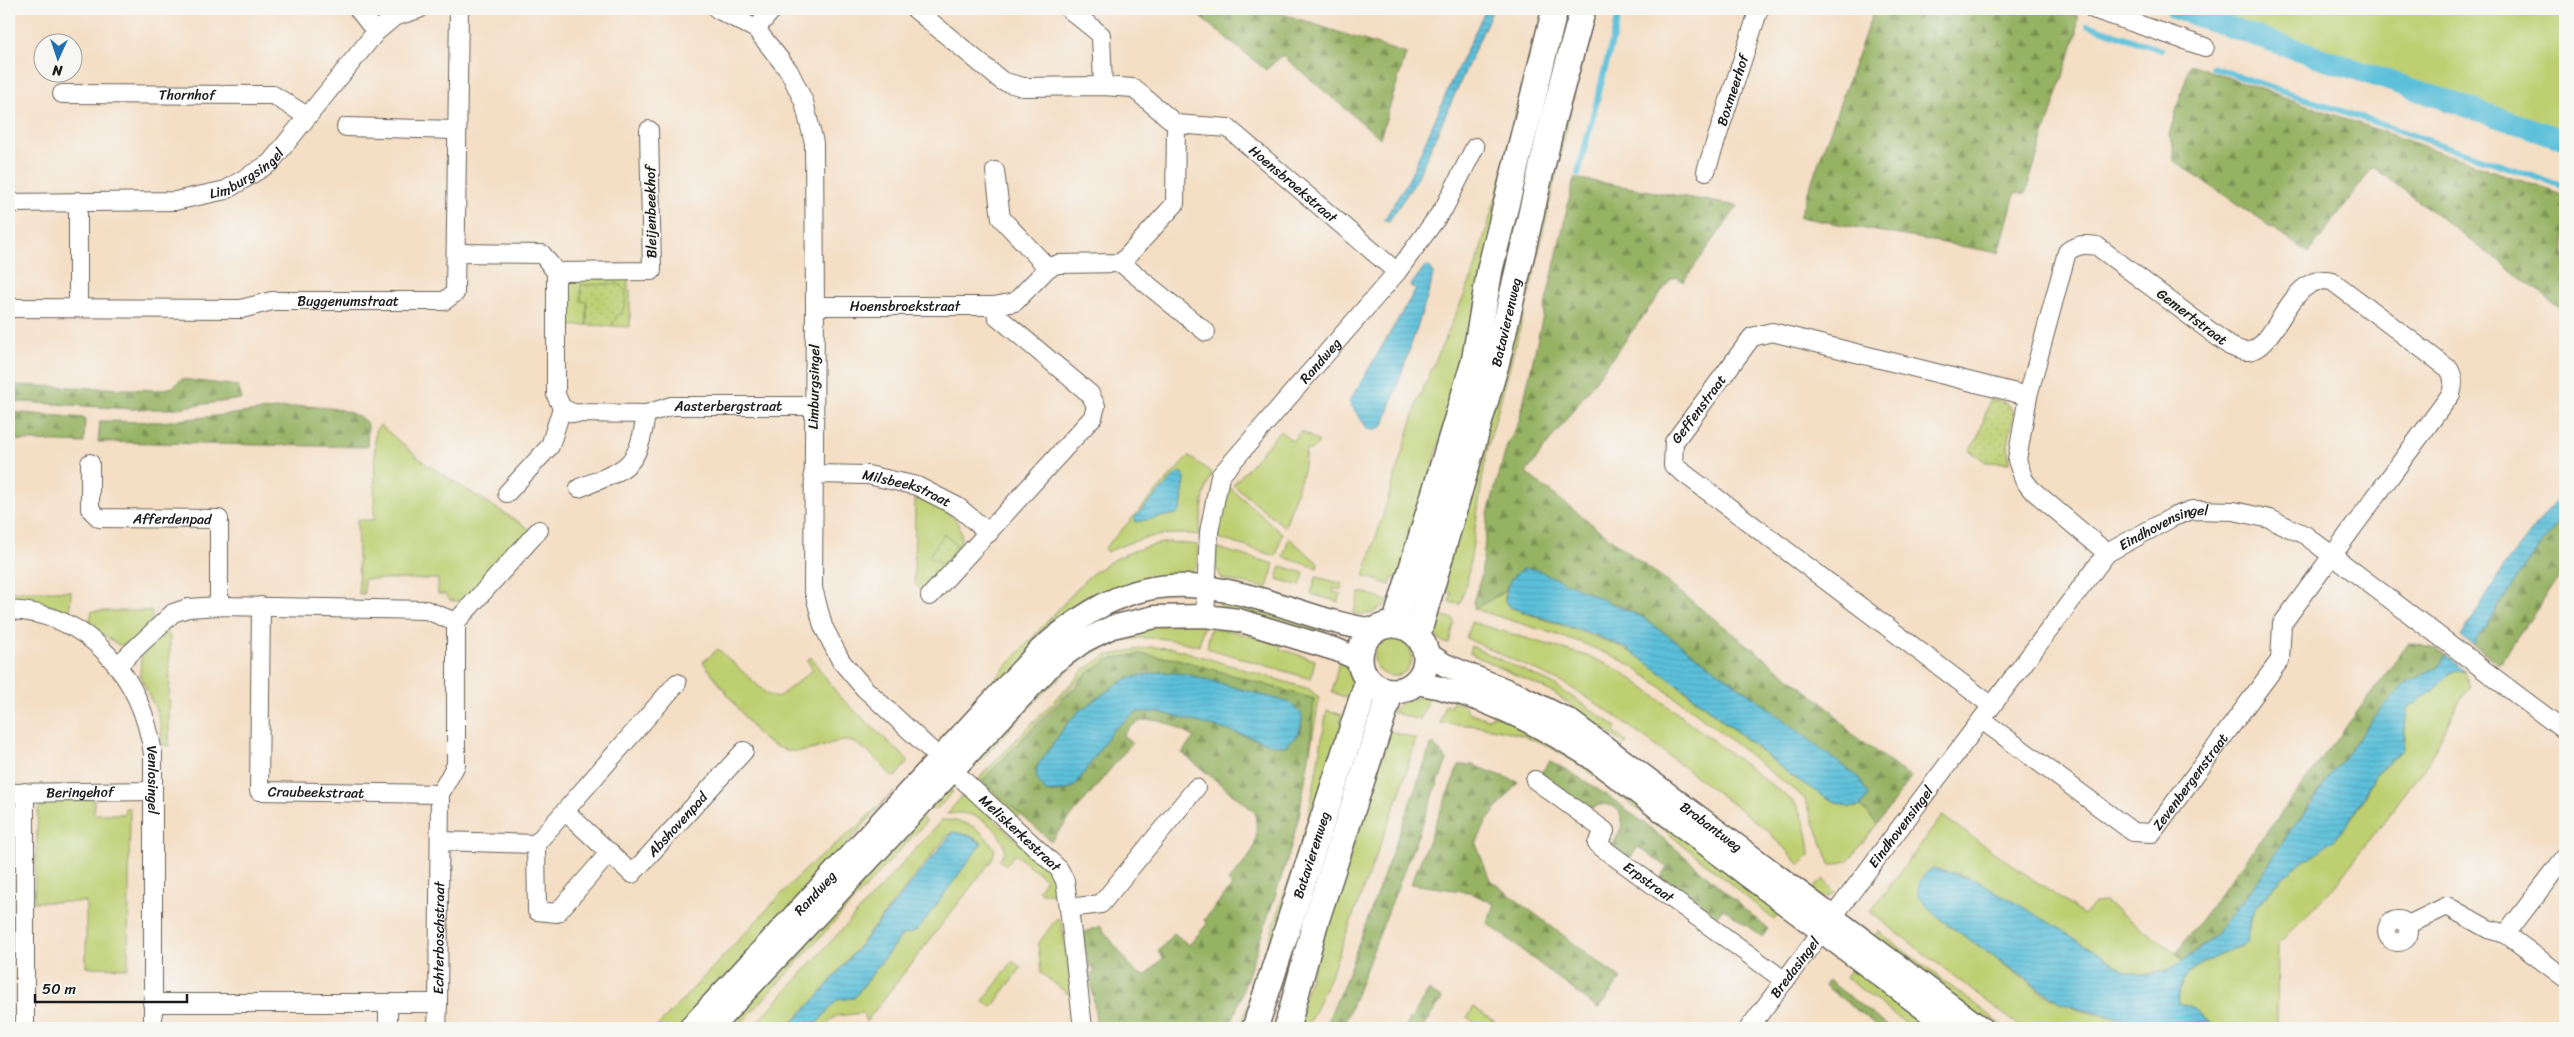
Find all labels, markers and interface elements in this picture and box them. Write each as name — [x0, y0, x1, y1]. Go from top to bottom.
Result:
north arrow — [32, 32, 82, 82]
street label: Boxmeerhof — [1709, 49, 1756, 129]
text: N — [52, 58, 64, 83]
street label: Thornhof — [159, 82, 217, 107]
street label: Hoensbroekstraat — [1243, 138, 1344, 230]
street label: Limburgsingel — [207, 141, 291, 206]
street label: Bleijenbeekhof — [638, 164, 664, 259]
street label: Batavierenweg — [1483, 275, 1528, 370]
street label: Gemertstraat — [2151, 282, 2233, 352]
street label: Buggenumstraat — [297, 289, 399, 314]
street label: Hoensbroekstraat — [850, 294, 962, 319]
street label: Randweg — [1293, 332, 1347, 389]
street label: Limburgsingel — [801, 343, 827, 430]
street label: Geffenstraat — [1664, 369, 1733, 449]
street label: Aasterbergstraat — [674, 394, 782, 419]
street label: Milsbeekstraat — [860, 462, 956, 514]
street label: Eindhovensingel — [2114, 497, 2210, 557]
street label: Afferdenpad — [132, 506, 213, 531]
street label: Zevenbergenstraat — [2145, 727, 2235, 836]
street label: Venlosingel — [139, 744, 166, 815]
street label: Beringehof — [46, 779, 116, 805]
street label: Craubeekstraat — [268, 779, 364, 805]
street label: Eindhovensingel — [1861, 780, 1941, 873]
street label: Abshovenpad — [640, 785, 715, 863]
street label: Meliskerkestraat — [973, 788, 1068, 879]
street label: Brabantweg — [1674, 795, 1748, 859]
street label: Batavierenweg — [1285, 808, 1337, 902]
street label: Erpstraat — [1618, 855, 1681, 910]
street label: Randweg — [787, 865, 843, 921]
street label: Echterboschstraat — [426, 880, 452, 995]
street label: Bredasingel — [1763, 930, 1827, 1003]
scale bar — [35, 972, 188, 1004]
text: 50 m — [42, 976, 77, 1002]

